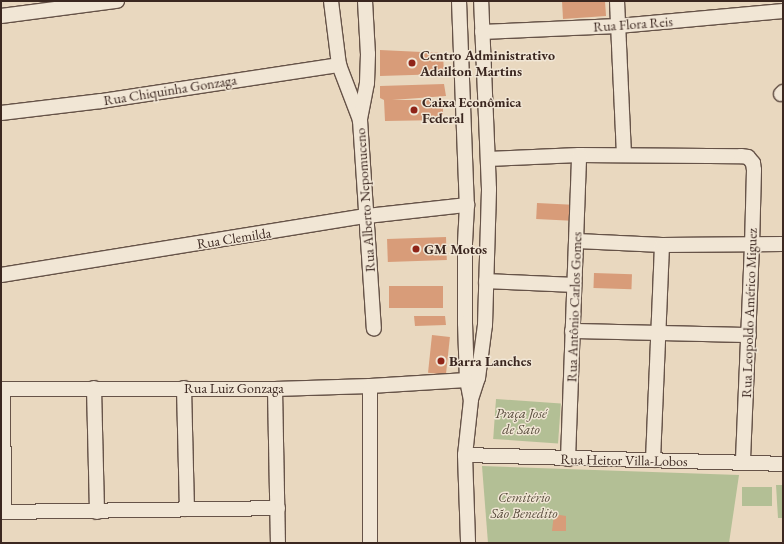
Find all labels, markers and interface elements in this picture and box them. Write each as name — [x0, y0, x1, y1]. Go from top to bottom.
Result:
street label: Rua Flora Reis — [593, 13, 673, 35]
place label: Centro Administrativo Adailton Martins — [420, 47, 555, 80]
marker: Centro Administrativo Adailton Martins — [407, 58, 417, 68]
street label: Rua Chiquinha Gonzaga — [102, 71, 238, 109]
place label: Caixa Econômica Federal — [422, 94, 521, 126]
marker: Caixa Econômica Federal — [409, 105, 419, 115]
street label: Rua Alberto Nepomuceno — [352, 127, 378, 273]
street label: Rua Clemilda — [196, 224, 272, 252]
street label: Rua Leopoldo Américo Miguez — [738, 228, 760, 398]
street label: Rua Antônio Carlos Gomes — [563, 231, 585, 383]
place label: GM Motos — [424, 241, 487, 257]
marker: GM Motos — [411, 244, 421, 254]
place label: Barra Lanches — [449, 353, 532, 369]
marker: Barra Lanches — [436, 356, 446, 366]
street label: Rua Luiz Gonzaga — [184, 380, 284, 396]
park label: Praça José de Sato — [495, 405, 547, 438]
street label: Rua Heitor Villa-Lobos — [560, 450, 688, 470]
park label: Cemitério São Benedito — [490, 489, 558, 522]

